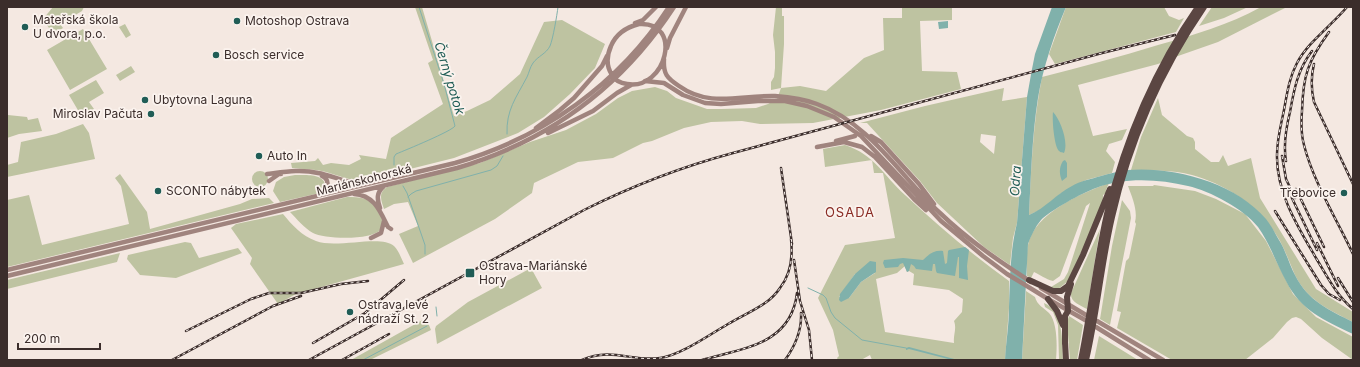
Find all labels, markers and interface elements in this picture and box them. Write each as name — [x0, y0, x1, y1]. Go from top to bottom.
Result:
place label: Mateřská škola U dvora, p.o. — [33, 12, 118, 41]
place label: Motoshop Ostrava — [245, 13, 349, 28]
marker: Motoshop Ostrava — [232, 16, 242, 26]
marker: Mateřská škola U dvora, p.o. — [20, 22, 30, 32]
water label: Černý potok — [431, 40, 469, 117]
place label: Bosch service — [224, 47, 304, 62]
marker: Bosch service — [211, 50, 221, 60]
place label: Ubytovna Laguna — [153, 92, 253, 107]
marker: Ubytovna Laguna — [140, 95, 150, 105]
place label: Miroslav Pačuta — [53, 106, 143, 121]
marker: Miroslav Pačuta — [146, 109, 156, 119]
place label: Auto In — [267, 148, 307, 163]
marker: Auto In — [254, 151, 264, 161]
street label: Mariánskohorská — [315, 160, 413, 199]
water label: Odra — [1006, 165, 1024, 197]
place label: SCONTO nábytek — [166, 183, 266, 198]
place label: Třebovice — [1280, 185, 1336, 200]
marker: SCONTO nábytek — [153, 186, 163, 196]
marker: Třebovice — [1339, 188, 1349, 198]
district label: OSADA — [825, 204, 875, 220]
place label: Ostrava-Mariánské Hory — [479, 258, 587, 287]
marker: Ostrava-Mariánské Hory — [464, 267, 476, 279]
place label: Ostrava levé nádraží St. 2 — [358, 297, 429, 326]
marker: Ostrava levé nádraží St. 2 — [345, 307, 355, 317]
scale bar — [18, 325, 100, 351]
text: 200 m — [24, 331, 60, 346]

